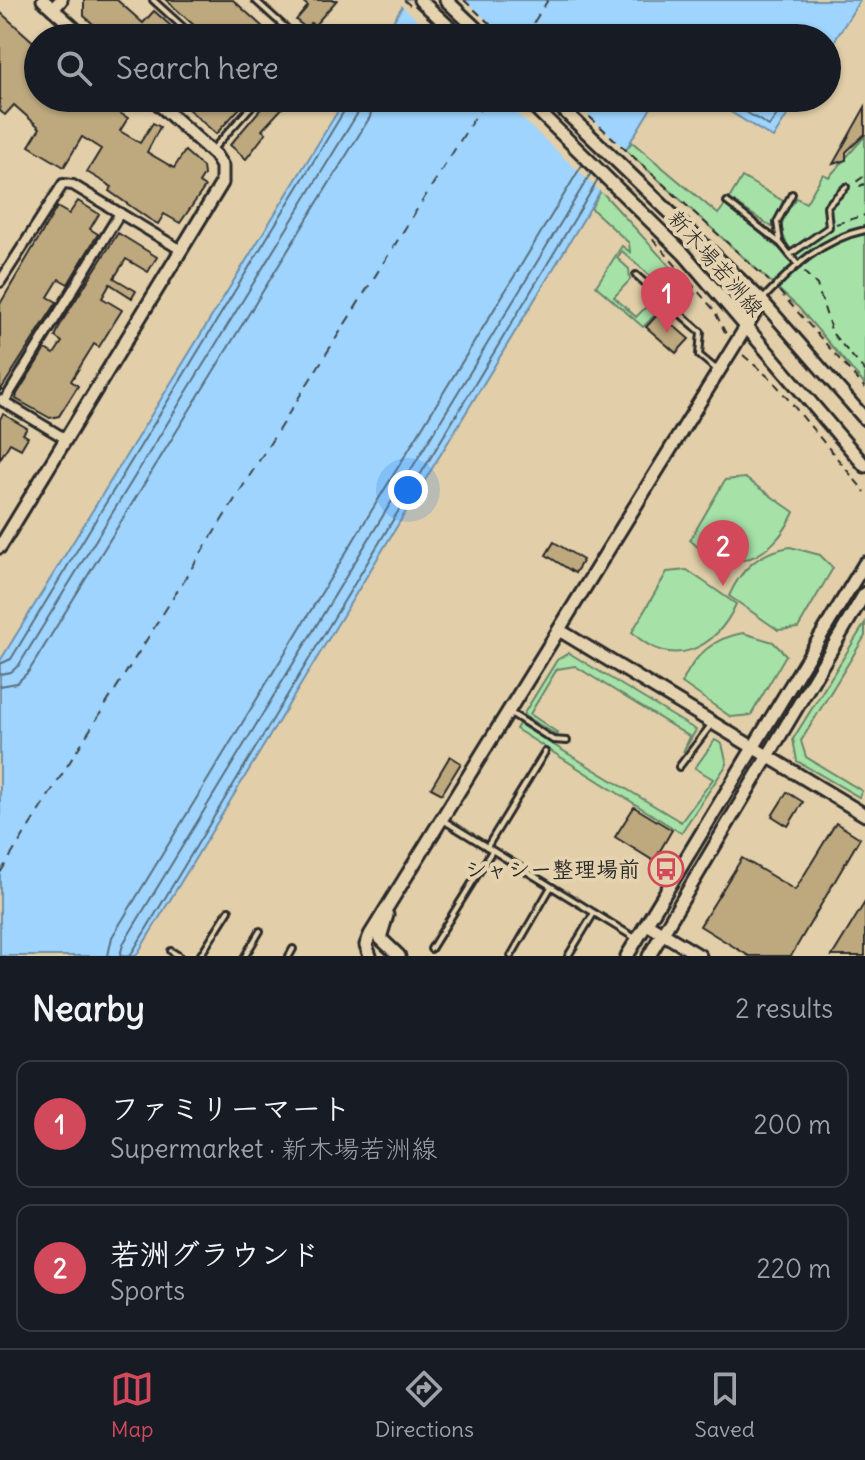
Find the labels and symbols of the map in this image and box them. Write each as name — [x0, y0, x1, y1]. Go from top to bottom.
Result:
street label: 新木場若洲線 — [662, 204, 770, 322]
pin: 1 — [641, 267, 693, 333]
your location — [388, 470, 428, 510]
pin: 2 — [697, 520, 749, 586]
bus stop icon: シャシー整理場前 — [647, 850, 685, 888]
place label: シャシー整理場前 — [465, 855, 640, 883]

